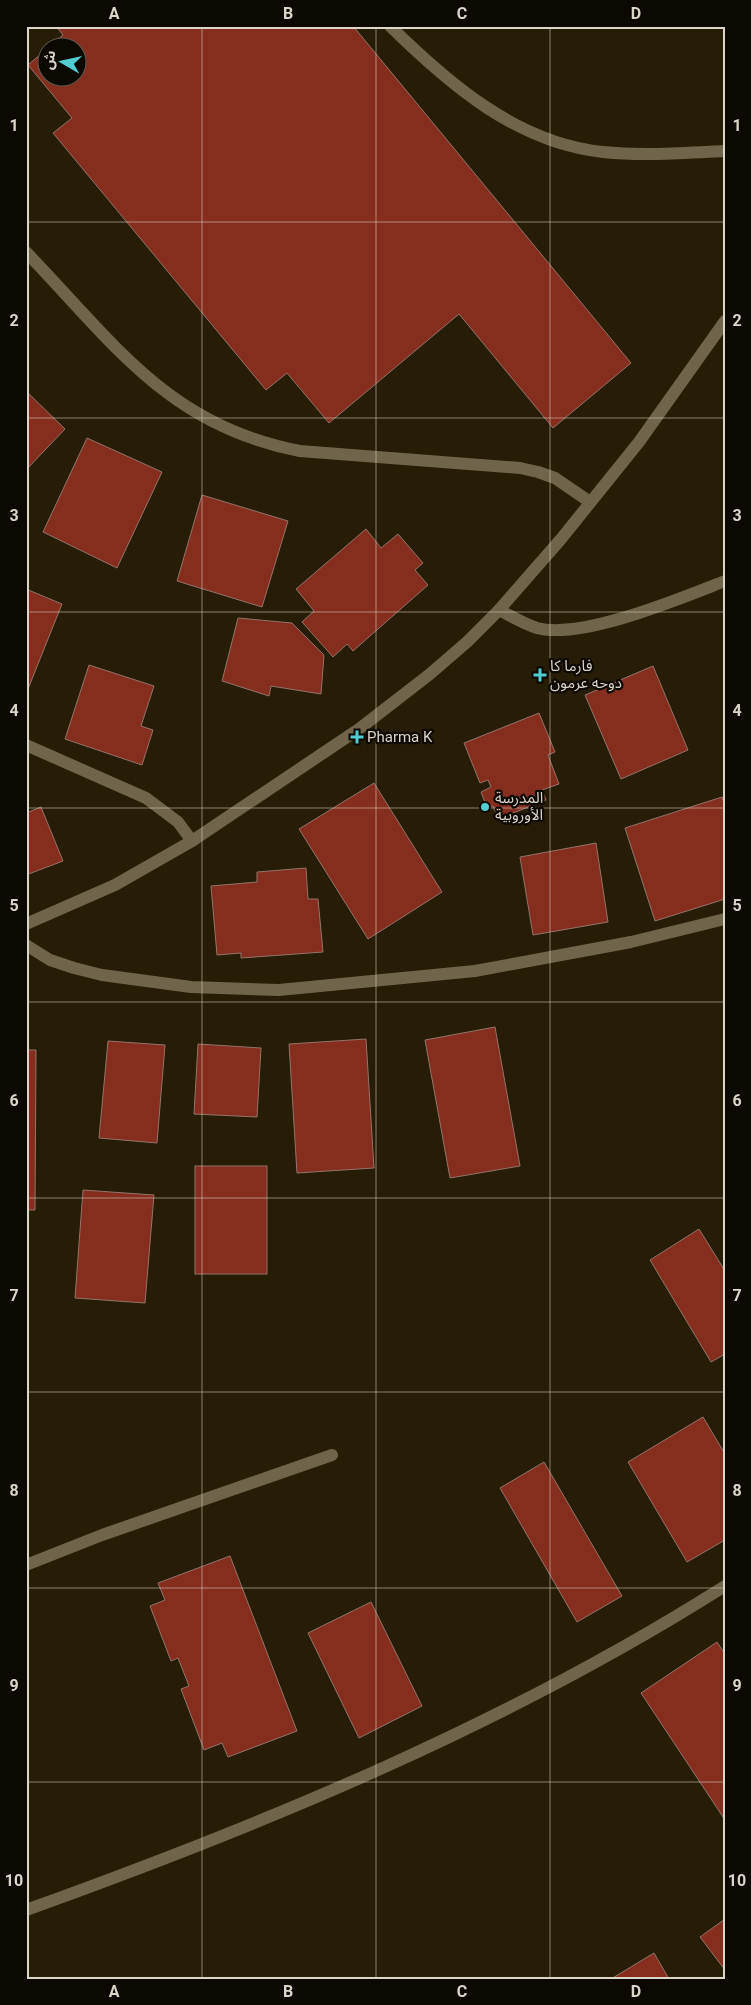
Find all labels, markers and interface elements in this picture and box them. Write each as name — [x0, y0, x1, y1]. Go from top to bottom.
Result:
text: A — [109, 4, 120, 23]
text: B — [283, 4, 293, 23]
text: C — [457, 4, 467, 23]
text: D — [631, 4, 641, 23]
north arrow — [38, 38, 88, 88]
text: ش — [40, 49, 59, 71]
text: 1 — [9, 116, 19, 135]
text: 1 — [732, 116, 742, 135]
text: 2 — [9, 311, 19, 330]
text: 2 — [732, 311, 742, 330]
text: 3 — [9, 506, 19, 525]
text: 3 — [732, 506, 742, 525]
place label: فارما كا دوحه عرمون — [550, 657, 622, 692]
marker: فارما كا دوحه عرمون — [534, 669, 546, 681]
text: 4 — [9, 701, 19, 720]
text: 4 — [732, 701, 742, 720]
place label: Pharma K — [367, 728, 433, 746]
marker: Pharma K — [351, 731, 363, 743]
place label: المدرسة الأوروبية — [495, 789, 543, 824]
marker: المدرسة الأوروبية — [479, 801, 491, 813]
text: 5 — [9, 896, 19, 915]
text: 5 — [732, 896, 742, 915]
text: 6 — [9, 1091, 19, 1110]
text: 6 — [732, 1091, 742, 1110]
text: 7 — [9, 1286, 19, 1305]
text: 7 — [732, 1286, 742, 1305]
text: 8 — [9, 1481, 19, 1500]
text: 8 — [732, 1481, 742, 1500]
text: 9 — [9, 1676, 19, 1695]
text: 9 — [732, 1676, 742, 1695]
text: 10 — [5, 1871, 23, 1890]
text: 10 — [728, 1871, 746, 1890]
text: A — [109, 1982, 120, 2001]
text: B — [283, 1982, 293, 2001]
text: C — [457, 1982, 467, 2001]
text: D — [631, 1982, 641, 2001]

